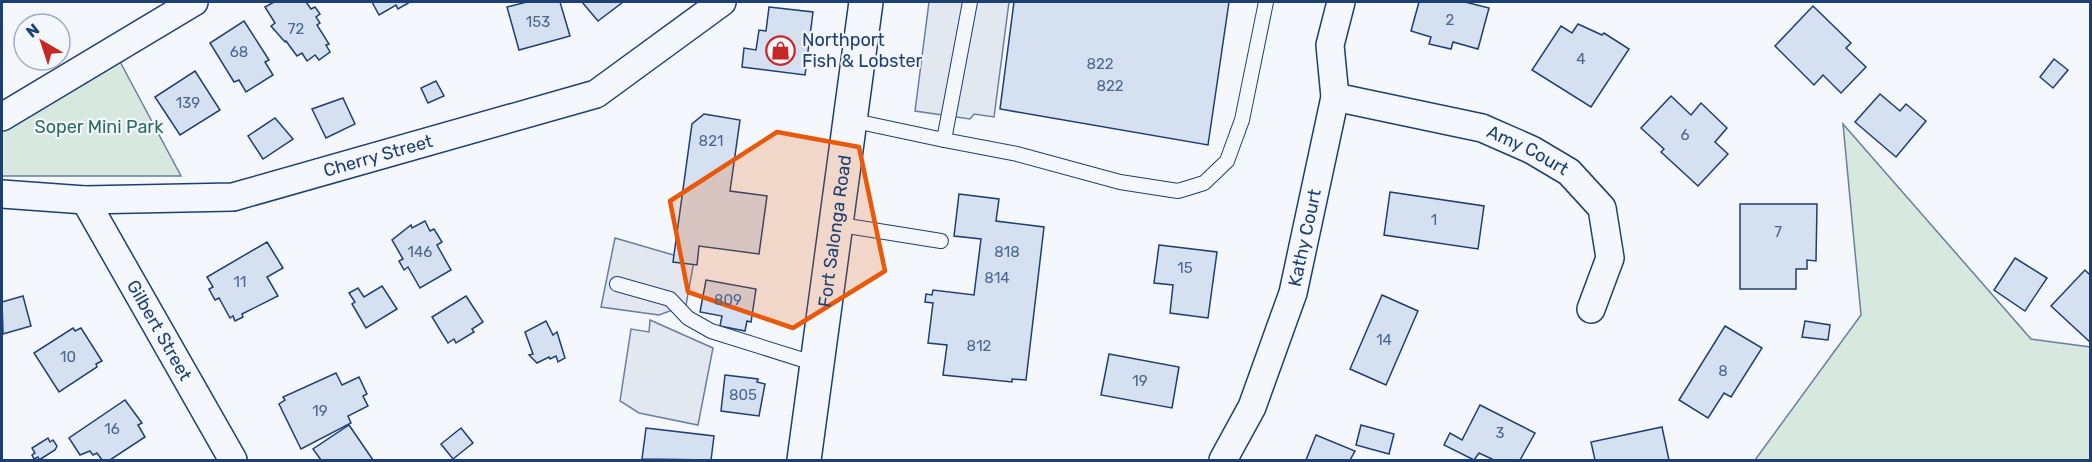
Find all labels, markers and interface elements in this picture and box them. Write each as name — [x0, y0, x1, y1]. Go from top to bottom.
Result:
house number: 2 — [1446, 11, 1455, 29]
north arrow — [12, 12, 72, 72]
house number: 153 — [526, 13, 550, 31]
text: N — [22, 20, 43, 42]
house number: 72 — [288, 20, 304, 38]
place label: Northport Fish & Lobster — [802, 29, 923, 72]
shop icon: Northport Fish & Lobster — [765, 34, 797, 66]
house number: 68 — [230, 43, 248, 61]
house number: 4 — [1576, 50, 1586, 68]
house number: 822 — [1086, 55, 1114, 73]
house number: 822 — [1096, 77, 1124, 95]
house number: 139 — [176, 94, 200, 112]
park label: Soper Mini Park — [35, 116, 164, 138]
street label: Amy Court — [1483, 121, 1572, 180]
house number: 6 — [1680, 126, 1690, 144]
street label: Cherry Street — [321, 130, 435, 182]
house number: 821 — [699, 132, 723, 150]
street label: Fort Salonga Road — [814, 154, 856, 309]
street label: Kathy Court — [1284, 187, 1326, 289]
house number: 1 — [1431, 211, 1437, 229]
house number: 7 — [1774, 223, 1782, 241]
house number: 146 — [408, 243, 432, 261]
house number: 818 — [994, 243, 1020, 261]
house number: 15 — [1177, 259, 1193, 277]
house number: 814 — [984, 269, 1010, 287]
house number: 11 — [234, 273, 246, 291]
street label: Gilbert Street — [122, 276, 197, 385]
house number: 809 — [714, 291, 742, 309]
house number: 14 — [1376, 331, 1392, 349]
house number: 812 — [967, 337, 992, 355]
house number: 10 — [60, 348, 76, 366]
house number: 8 — [1718, 362, 1728, 380]
house number: 19 — [1132, 372, 1148, 390]
house number: 805 — [729, 386, 757, 404]
house number: 19 — [312, 402, 328, 420]
house number: 16 — [104, 420, 120, 438]
house number: 3 — [1495, 424, 1505, 442]

